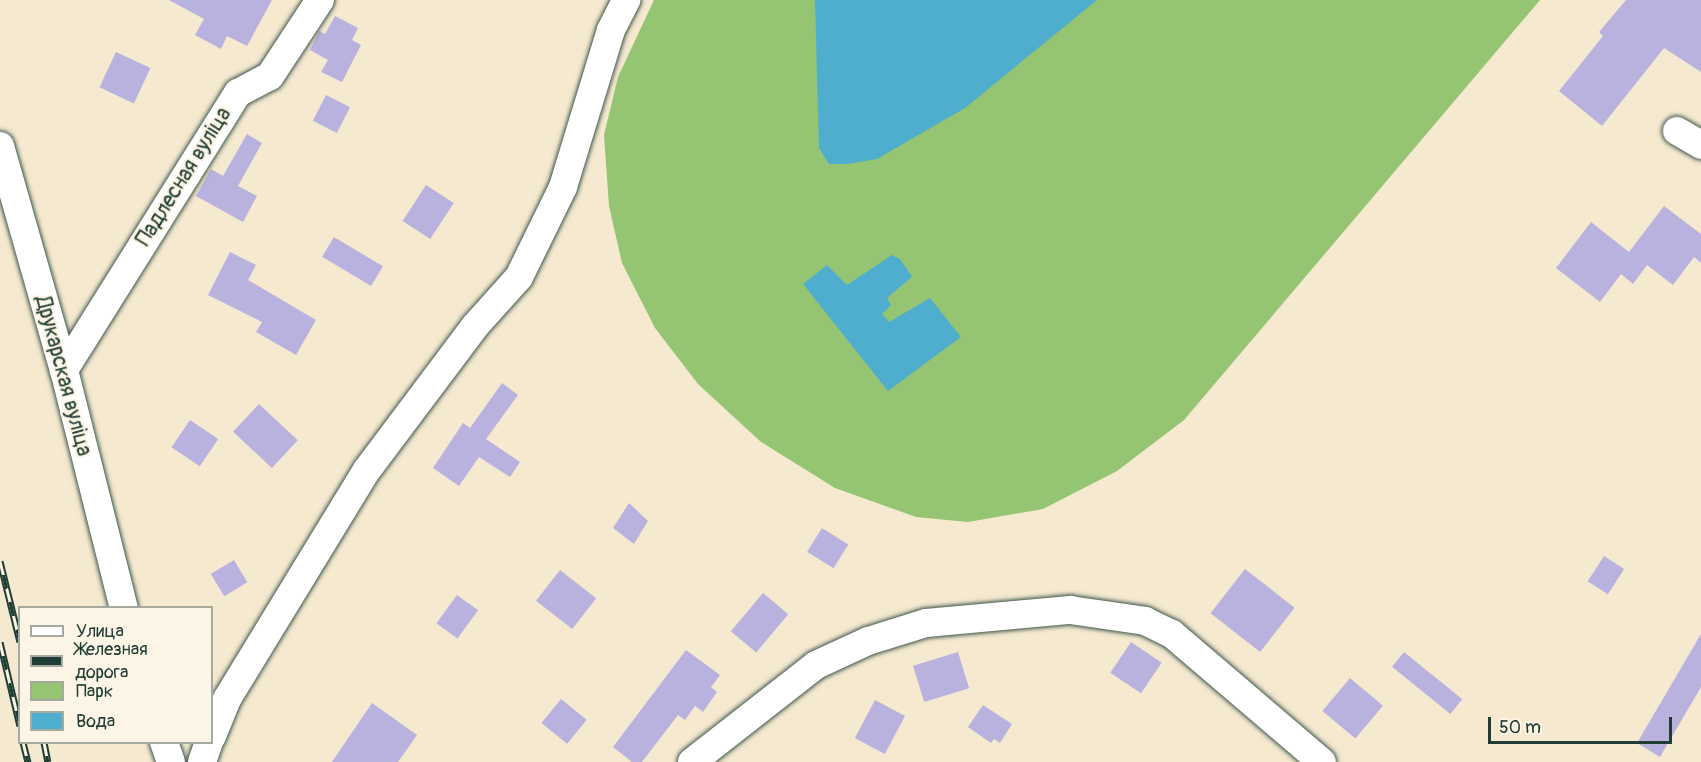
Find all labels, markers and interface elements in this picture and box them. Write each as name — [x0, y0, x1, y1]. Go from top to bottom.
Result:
street label: Падлесная вуліца — [131, 103, 237, 251]
street label: Друкарская вуліца — [30, 293, 96, 459]
legend — [18, 606, 213, 744]
text: Улица — [76, 620, 124, 643]
text: Железная дорога — [75, 638, 148, 684]
text: Парк — [76, 680, 113, 703]
scale bar — [1491, 705, 1676, 743]
text: Вода — [76, 710, 115, 733]
text: 50 m — [1499, 716, 1541, 739]

